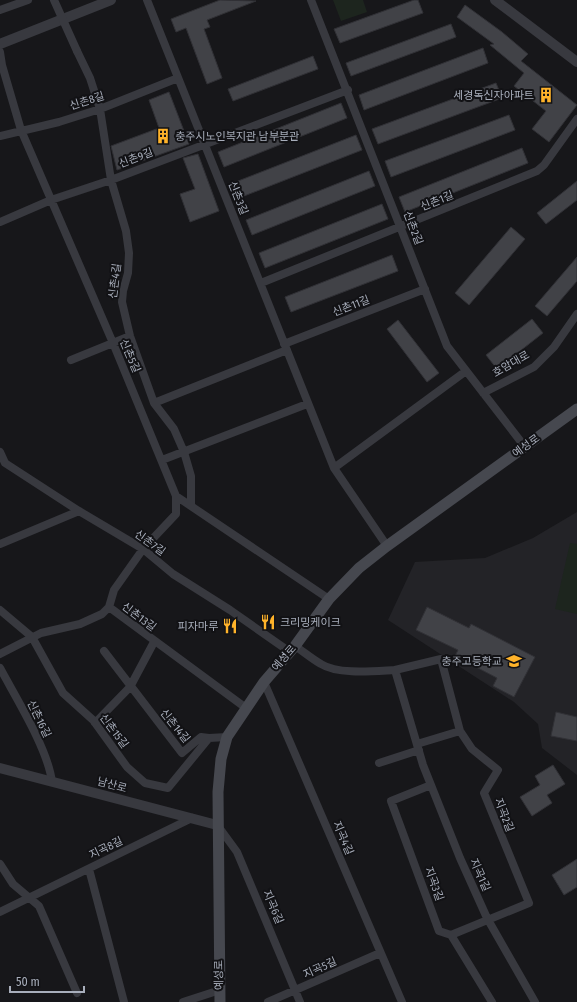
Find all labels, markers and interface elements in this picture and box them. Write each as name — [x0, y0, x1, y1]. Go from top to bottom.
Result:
building icon: 세경독신자아파트 — [537, 86, 555, 104]
street label: 신촌8길 — [68, 89, 106, 113]
place label: 세경독신자아파트 — [453, 89, 534, 102]
building icon: 충주시노인복지관 남부분관 — [154, 127, 172, 145]
place label: 충주시노인복지관 남부분관 — [175, 130, 299, 143]
street label: 신촌9길 — [117, 146, 155, 170]
street label: 신촌3길 — [225, 179, 251, 217]
street label: 신촌1길 — [418, 188, 456, 214]
street label: 신촌2길 — [401, 209, 425, 247]
street label: 신촌4길 — [106, 262, 124, 300]
street label: 신촌11길 — [331, 293, 371, 319]
street label: 신촌5길 — [117, 337, 143, 375]
street label: 호암대로 — [490, 348, 532, 380]
street label: 예성로 — [510, 432, 542, 460]
street label: 신촌7길 — [132, 528, 168, 558]
street label: 신촌13길 — [119, 600, 159, 634]
restaurant icon: 크리밍케이크 — [259, 613, 277, 631]
place label: 크리밍케이크 — [280, 616, 341, 629]
restaurant icon: 피자마루 — [221, 617, 239, 635]
place label: 피자마루 — [178, 620, 218, 633]
street label: 예성로 — [269, 642, 299, 674]
school or university icon: 충주고등학교 — [505, 652, 523, 670]
place label: 충주고등학교 — [441, 655, 502, 668]
street label: 신촌16길 — [24, 698, 54, 740]
street label: 신촌14길 — [157, 706, 193, 746]
street label: 신촌15길 — [97, 711, 131, 751]
street label: 남산로 — [96, 775, 128, 795]
street label: 지곡2길 — [492, 796, 516, 834]
street label: 지곡4길 — [330, 819, 356, 857]
street label: 지곡8길 — [87, 834, 125, 862]
street label: 지곡1길 — [467, 857, 493, 893]
street label: 지곡3길 — [422, 865, 446, 903]
street label: 지곡6길 — [260, 888, 286, 926]
street label: 지곡5길 — [301, 955, 339, 981]
street label: 예성로 — [212, 960, 226, 990]
scale bar — [10, 968, 84, 994]
text: 50 m — [16, 975, 40, 989]

